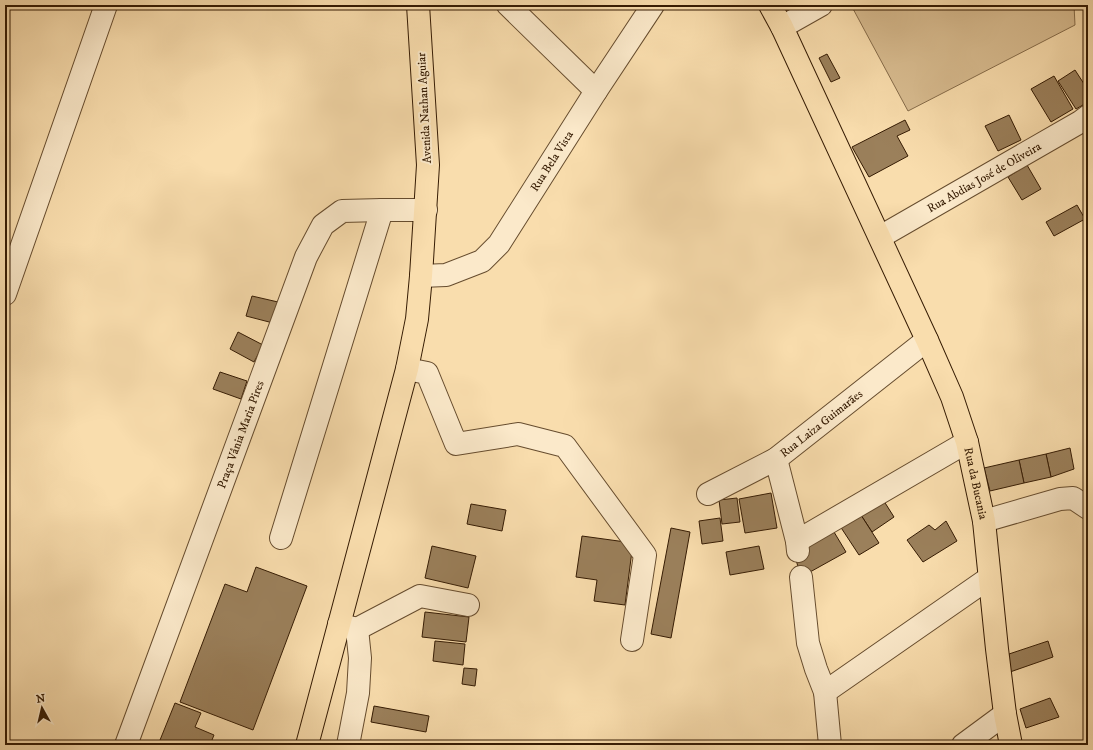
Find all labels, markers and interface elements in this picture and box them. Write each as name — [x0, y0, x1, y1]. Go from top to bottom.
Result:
street label: Avenida Nathan Aguiar — [414, 51, 435, 164]
street label: Rua Bela Vista — [527, 127, 577, 194]
street label: Rua Abdias José de Oliveira — [925, 139, 1045, 216]
street label: Praça Vânia Maria Pires — [214, 379, 268, 491]
street label: Rua Laiza Guimarães — [777, 387, 866, 461]
street label: Rua da Bucania — [960, 446, 991, 522]
north arrow — [22, 688, 62, 728]
text: N — [35, 692, 46, 707]

